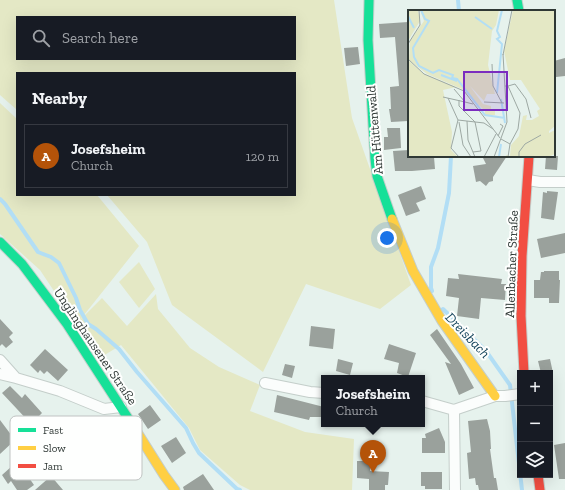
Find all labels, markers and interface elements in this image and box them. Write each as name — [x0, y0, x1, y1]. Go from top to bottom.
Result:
inset map — [408, 10, 555, 157]
search box — [16, 16, 296, 60]
icon: search — [30, 27, 52, 49]
text: Search here — [62, 29, 138, 47]
street label: Am Hüttenwald — [363, 85, 386, 175]
text: Nearby — [32, 88, 87, 108]
text: Josefsheim — [71, 140, 145, 158]
text: A — [42, 149, 50, 164]
text: 120 m — [246, 149, 279, 164]
text: Church — [71, 158, 113, 173]
street label: Allenbacher Straße — [502, 210, 521, 318]
your location — [377, 228, 397, 248]
street label: Unglinghausener Straße — [51, 285, 140, 408]
water label: Dreisbach — [442, 309, 494, 362]
map controls — [517, 370, 553, 478]
button: + — [517, 370, 553, 406]
popup — [321, 375, 425, 427]
text: Josefsheim — [336, 385, 410, 403]
text: Church — [336, 403, 378, 418]
button: − — [517, 406, 553, 442]
legend — [10, 416, 142, 480]
text: Fast — [43, 424, 64, 437]
pin: A — [360, 440, 386, 473]
text: Slow — [43, 442, 66, 455]
button: layers — [517, 442, 553, 478]
text: Jam — [43, 460, 63, 473]

